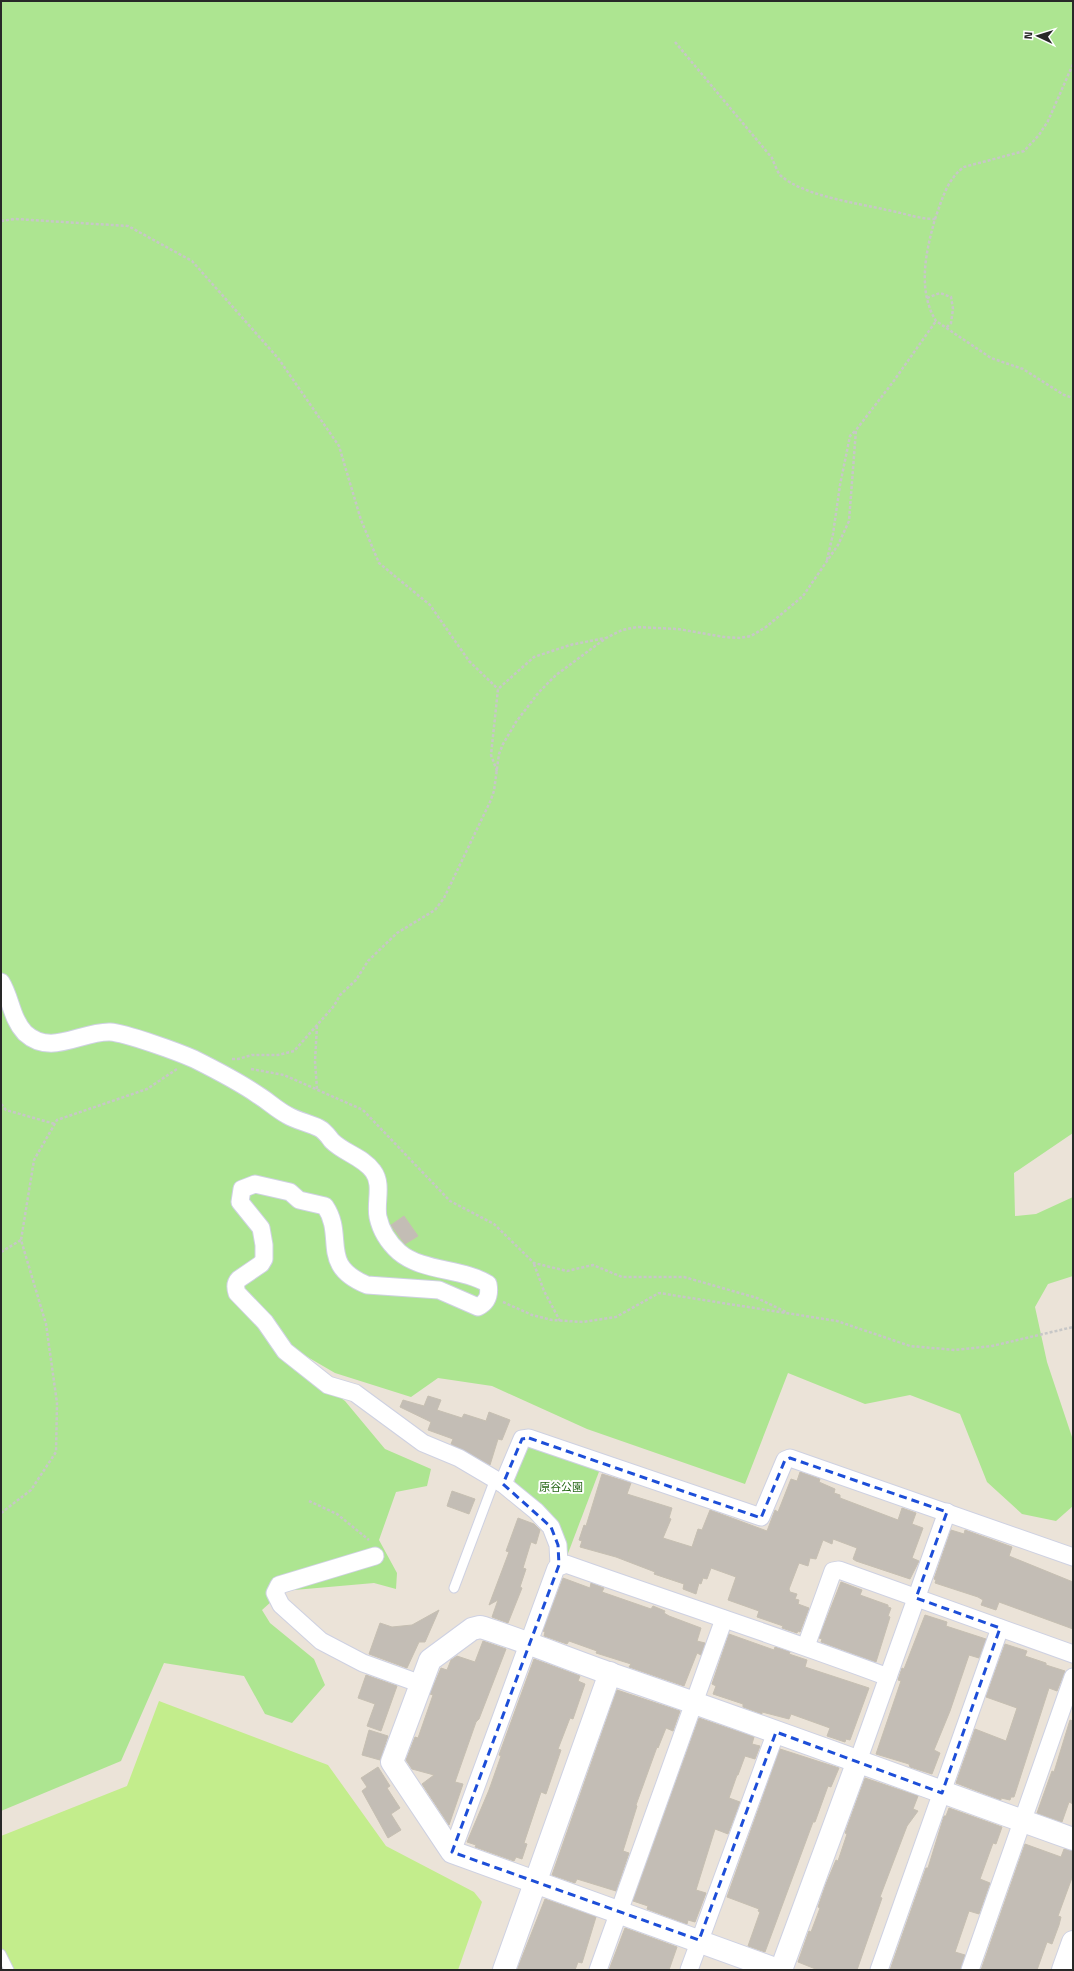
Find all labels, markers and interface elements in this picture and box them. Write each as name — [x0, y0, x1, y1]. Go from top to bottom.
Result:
north arrow — [1018, 16, 1058, 56]
text: N — [1020, 31, 1036, 40]
park label: 原谷公園 — [539, 1479, 583, 1495]

